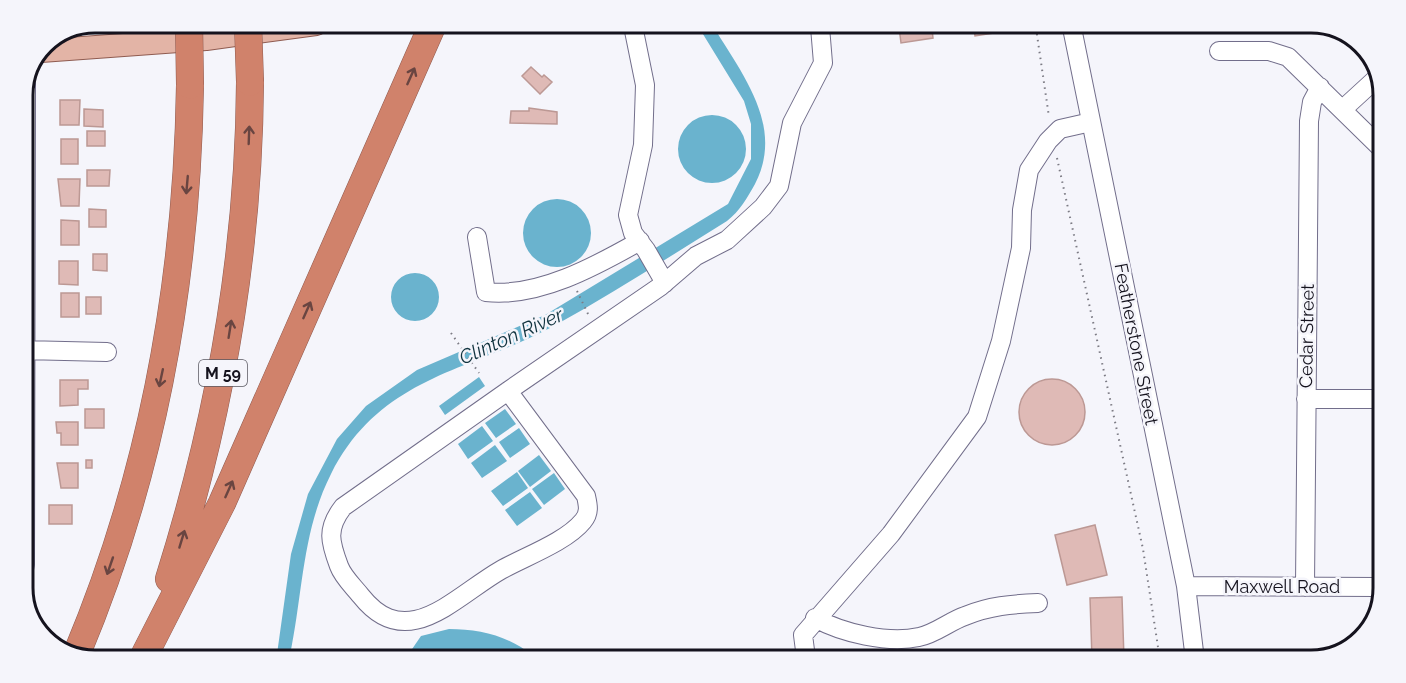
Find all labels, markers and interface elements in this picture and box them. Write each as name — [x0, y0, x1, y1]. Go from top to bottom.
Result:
one-way arrow — [406, 67, 417, 85]
one-way arrow — [243, 125, 255, 145]
one-way arrow — [181, 175, 192, 194]
street label: Featherstone Street — [1110, 261, 1162, 427]
street label: Cedar Street — [1295, 284, 1318, 388]
one-way arrow — [301, 302, 313, 320]
water label: Clinton River — [455, 302, 568, 370]
one-way arrow — [225, 319, 236, 339]
road number: M 59 — [199, 360, 247, 386]
one-way arrow — [155, 368, 166, 387]
one-way arrow — [224, 480, 235, 498]
one-way arrow — [177, 530, 188, 549]
one-way arrow — [103, 556, 114, 575]
street label: Maxwell Road — [1224, 576, 1340, 597]

